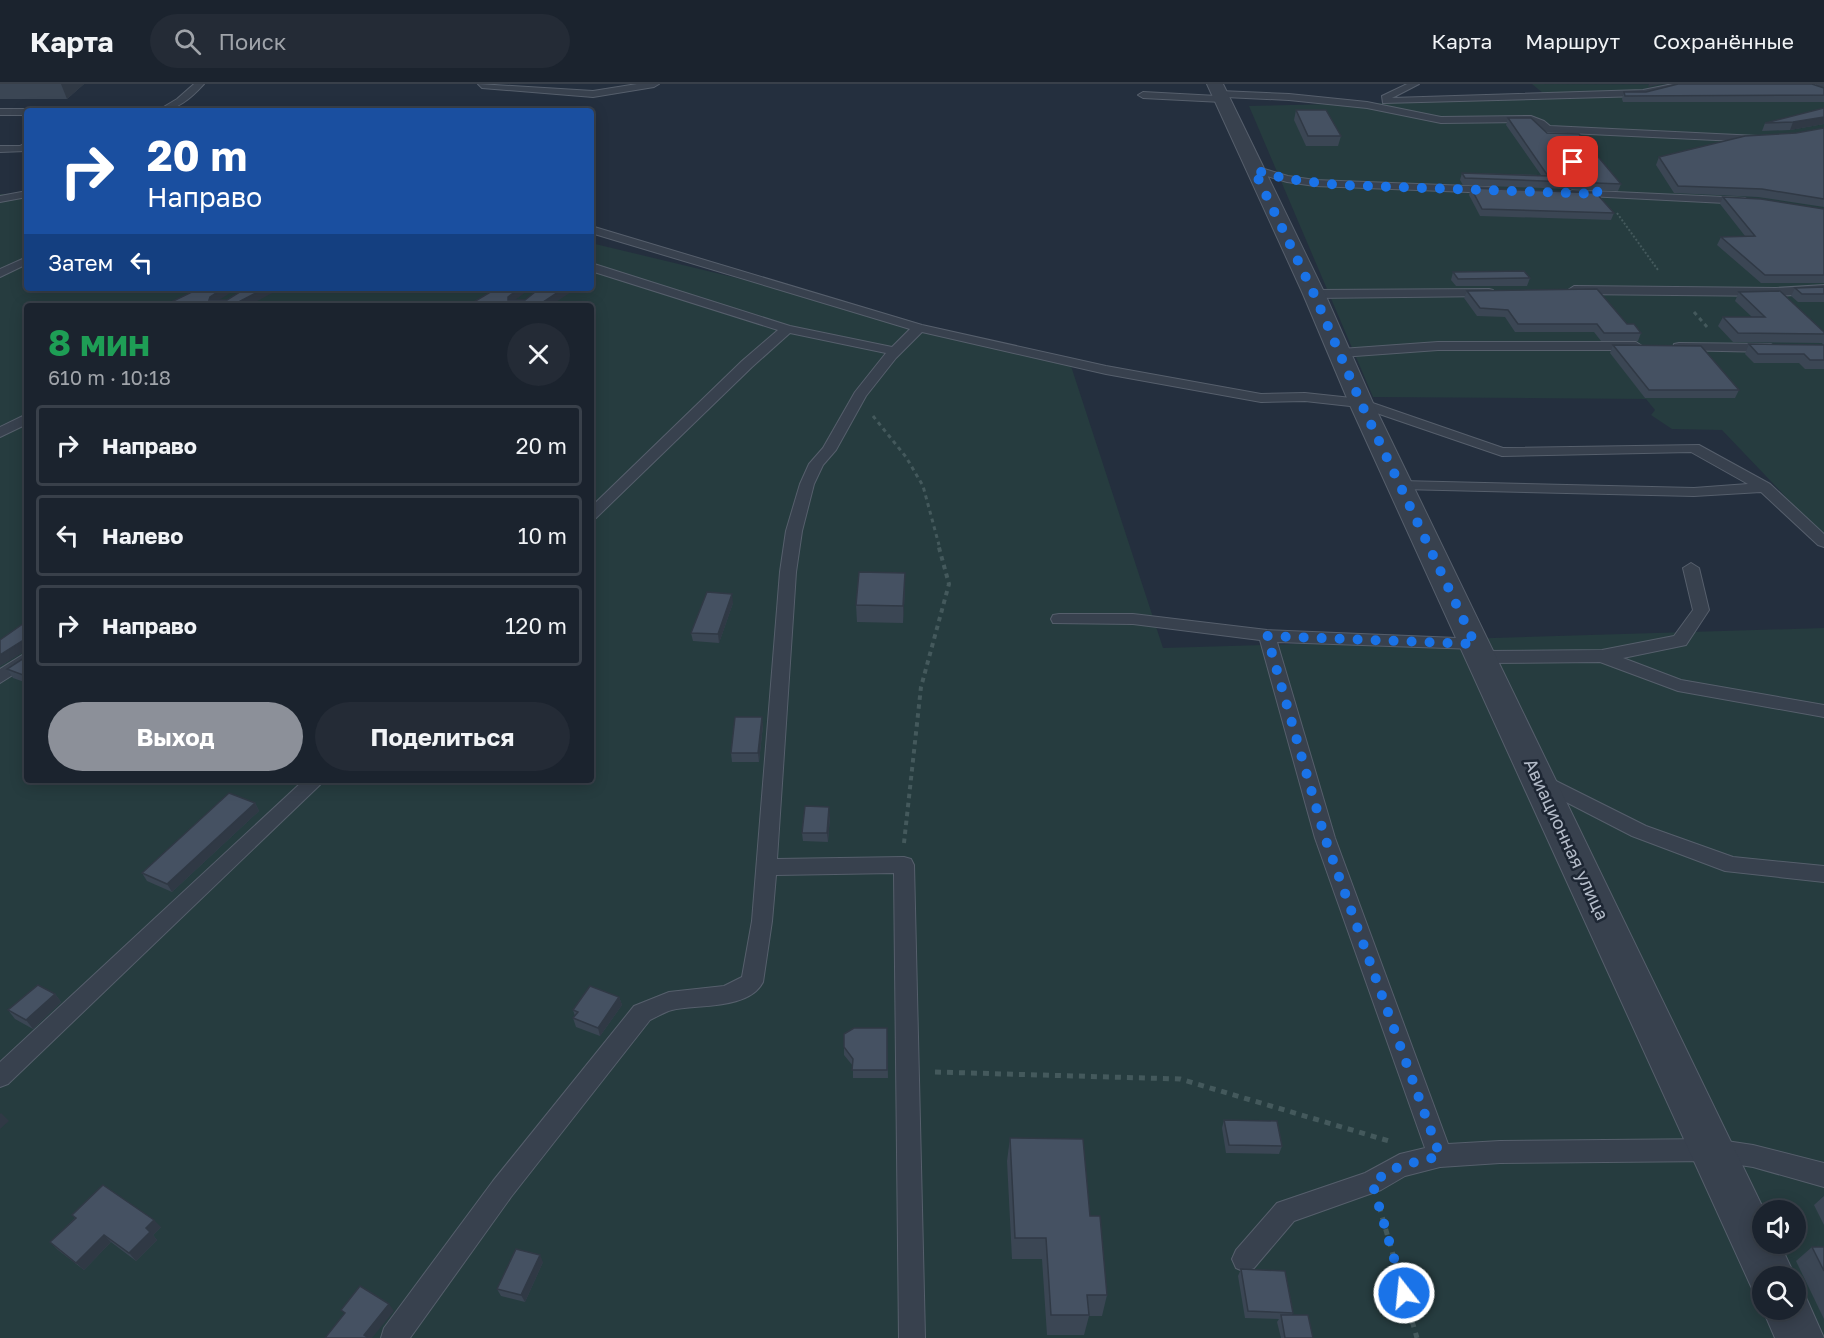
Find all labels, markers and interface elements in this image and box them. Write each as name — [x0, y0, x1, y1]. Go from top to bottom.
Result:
search box — [150, 14, 570, 68]
text: Карта — [30, 25, 114, 58]
icon: search — [171, 25, 204, 58]
text: Поиск — [219, 28, 286, 55]
text: Карта — [1431, 28, 1492, 54]
text: Маршрут — [1525, 28, 1620, 54]
text: Сохранённые — [1653, 28, 1794, 54]
text: 20 m — [147, 130, 247, 180]
icon: right — [48, 132, 126, 210]
pin — [1547, 136, 1598, 187]
icon: arrive — [1556, 145, 1589, 178]
text: Направо — [147, 181, 262, 213]
icon: left — [125, 246, 158, 279]
text: Затем — [48, 249, 113, 276]
text: 8 мин — [48, 321, 150, 364]
button: close — [507, 323, 570, 386]
text: 610 m · 10:18 — [48, 365, 171, 389]
icon: right — [51, 429, 84, 462]
text: Направо — [102, 432, 197, 459]
text: 20 m — [516, 432, 567, 459]
icon: left — [51, 519, 84, 552]
text: Налево — [102, 522, 184, 549]
text: 10 m — [518, 522, 567, 549]
icon: right — [51, 609, 84, 642]
text: Направо — [102, 612, 197, 639]
text: 120 m — [505, 612, 567, 639]
button: Выход — [48, 702, 303, 771]
button: Поделиться — [315, 702, 570, 771]
street label: Авиационная улица — [1520, 755, 1614, 923]
map controls — [1752, 1200, 1806, 1320]
button: sound — [1752, 1200, 1806, 1254]
position arrow — [1372, 1261, 1436, 1325]
button: search — [1752, 1266, 1806, 1320]

